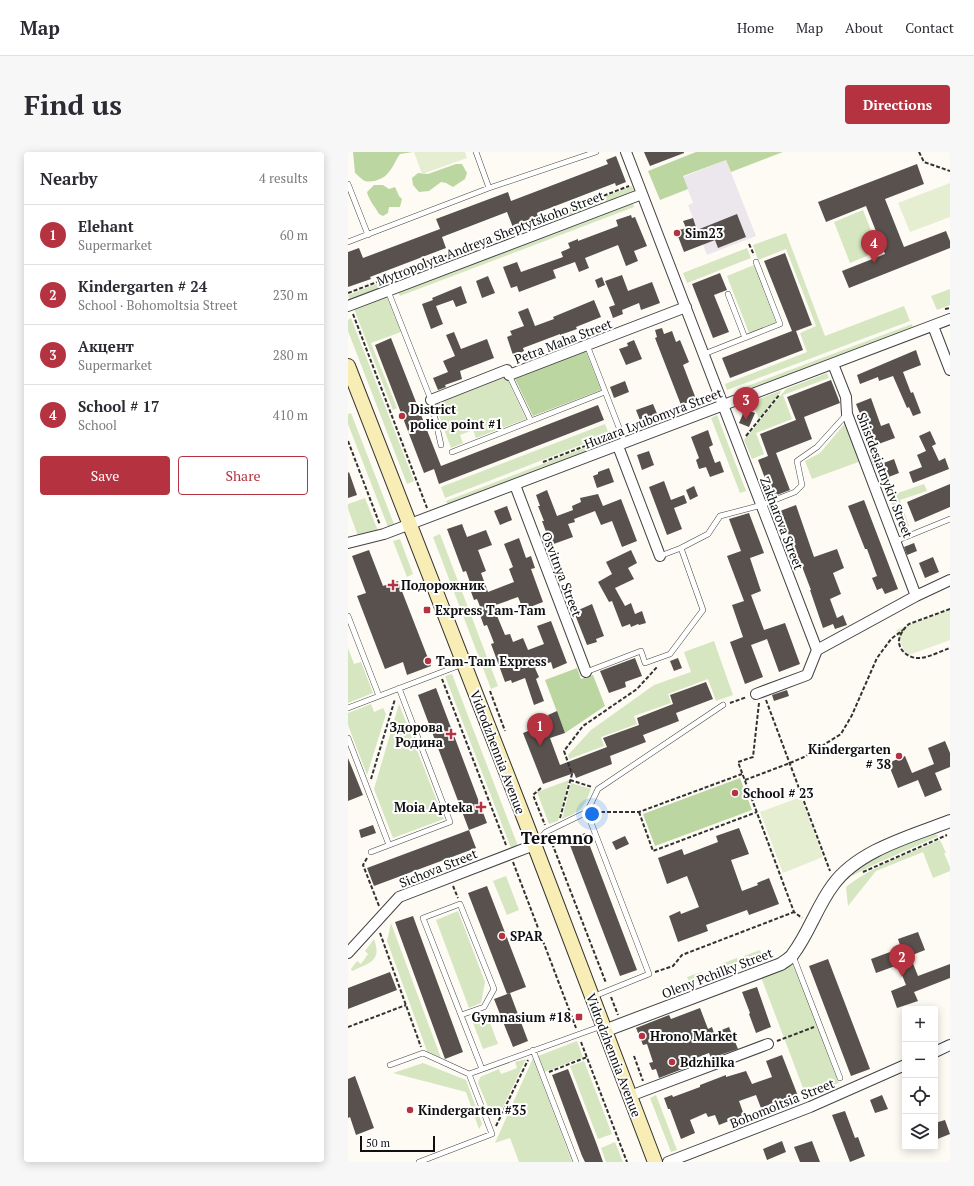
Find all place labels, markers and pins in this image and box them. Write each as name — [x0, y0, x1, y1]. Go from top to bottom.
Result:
place label: Sim23 — [685, 224, 723, 242]
marker: Sim23 — [672, 228, 682, 238]
pin: 4 — [861, 230, 887, 263]
pin: 3 — [733, 387, 759, 420]
place label: District police point #1 — [410, 400, 503, 433]
marker: District police point #1 — [397, 411, 407, 421]
place label: Подорожник — [401, 576, 485, 594]
marker: Подорожник — [388, 580, 398, 590]
place label: Express Tam-Tam — [435, 601, 546, 619]
marker: Express Tam-Tam — [422, 605, 432, 615]
place label: Tam-Tam Express — [436, 652, 547, 670]
marker: Tam-Tam Express — [423, 656, 433, 666]
pin: 1 — [527, 713, 553, 746]
place label: Здорова Родина — [390, 718, 444, 751]
marker: Здорова Родина — [446, 729, 456, 739]
place label: Kindergarten # 38 — [808, 740, 892, 773]
marker: Kindergarten # 38 — [894, 751, 904, 761]
place label: School # 23 — [743, 784, 814, 802]
marker: School # 23 — [730, 788, 740, 798]
place label: Moia Apteka — [394, 798, 474, 816]
marker: Moia Apteka — [476, 802, 486, 812]
place label: SPAR — [510, 927, 543, 945]
marker: SPAR — [497, 931, 507, 941]
pin: 2 — [889, 944, 915, 977]
place label: Gymnasium #18 — [471, 1008, 571, 1026]
marker: Gymnasium #18 — [574, 1012, 584, 1022]
place label: Hrono Market — [650, 1027, 738, 1045]
marker: Hrono Market — [637, 1031, 647, 1041]
place label: Bdzhilka — [680, 1053, 735, 1071]
marker: Bdzhilka — [667, 1057, 677, 1067]
place label: Kindergarten #35 — [418, 1101, 527, 1119]
marker: Kindergarten #35 — [405, 1105, 415, 1115]

